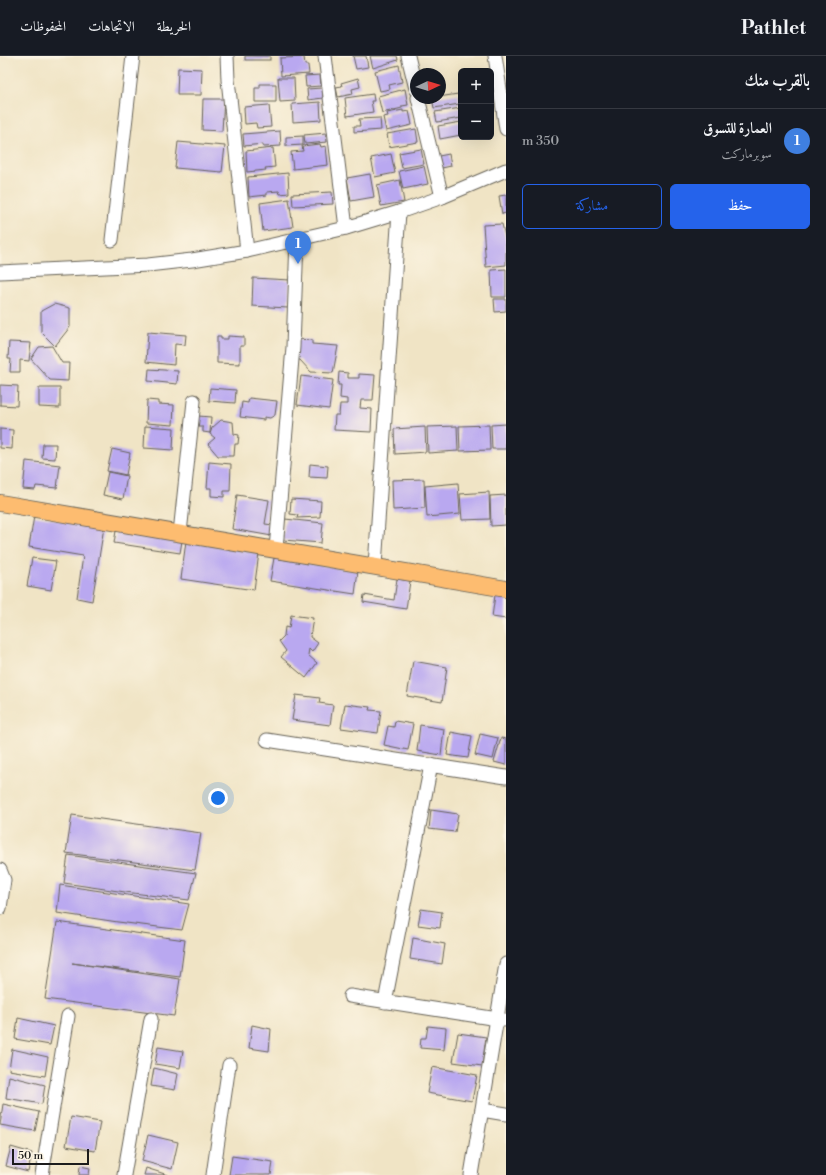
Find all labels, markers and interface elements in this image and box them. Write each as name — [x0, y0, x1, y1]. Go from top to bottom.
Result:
text: Pathlet — [741, 16, 806, 40]
text: المحفوظات — [20, 18, 66, 36]
text: الاتجاهات — [88, 18, 135, 36]
text: الخريطة — [157, 18, 191, 36]
north arrow — [410, 68, 446, 104]
map controls — [458, 68, 494, 140]
button: + — [458, 68, 494, 104]
text: بالقرب منك — [744, 70, 810, 92]
button: − — [458, 104, 494, 140]
text: العمارة للتسوق — [703, 119, 772, 138]
text: 350 m — [522, 133, 559, 149]
text: 1 — [794, 133, 800, 149]
text: سوبرماركت — [722, 146, 772, 162]
button: مشاركة — [522, 184, 662, 229]
button: حفظ — [670, 184, 810, 229]
pin: 1 — [285, 231, 311, 264]
your location — [208, 788, 228, 808]
scale bar — [12, 1147, 89, 1166]
text: 50 m — [18, 1149, 43, 1163]

